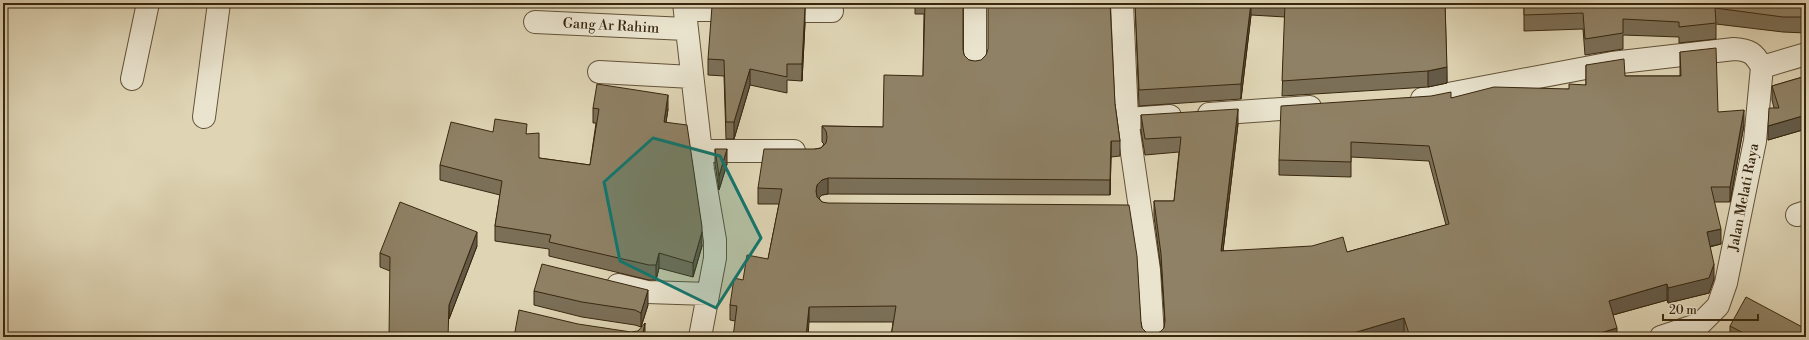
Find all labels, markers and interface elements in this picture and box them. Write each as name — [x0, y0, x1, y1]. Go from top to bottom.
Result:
street label: Gang Ar Rahim — [562, 14, 660, 38]
street label: Jalan Melati Raya — [1725, 141, 1763, 254]
scale bar — [1663, 296, 1758, 322]
text: 20 m — [1669, 303, 1697, 318]

